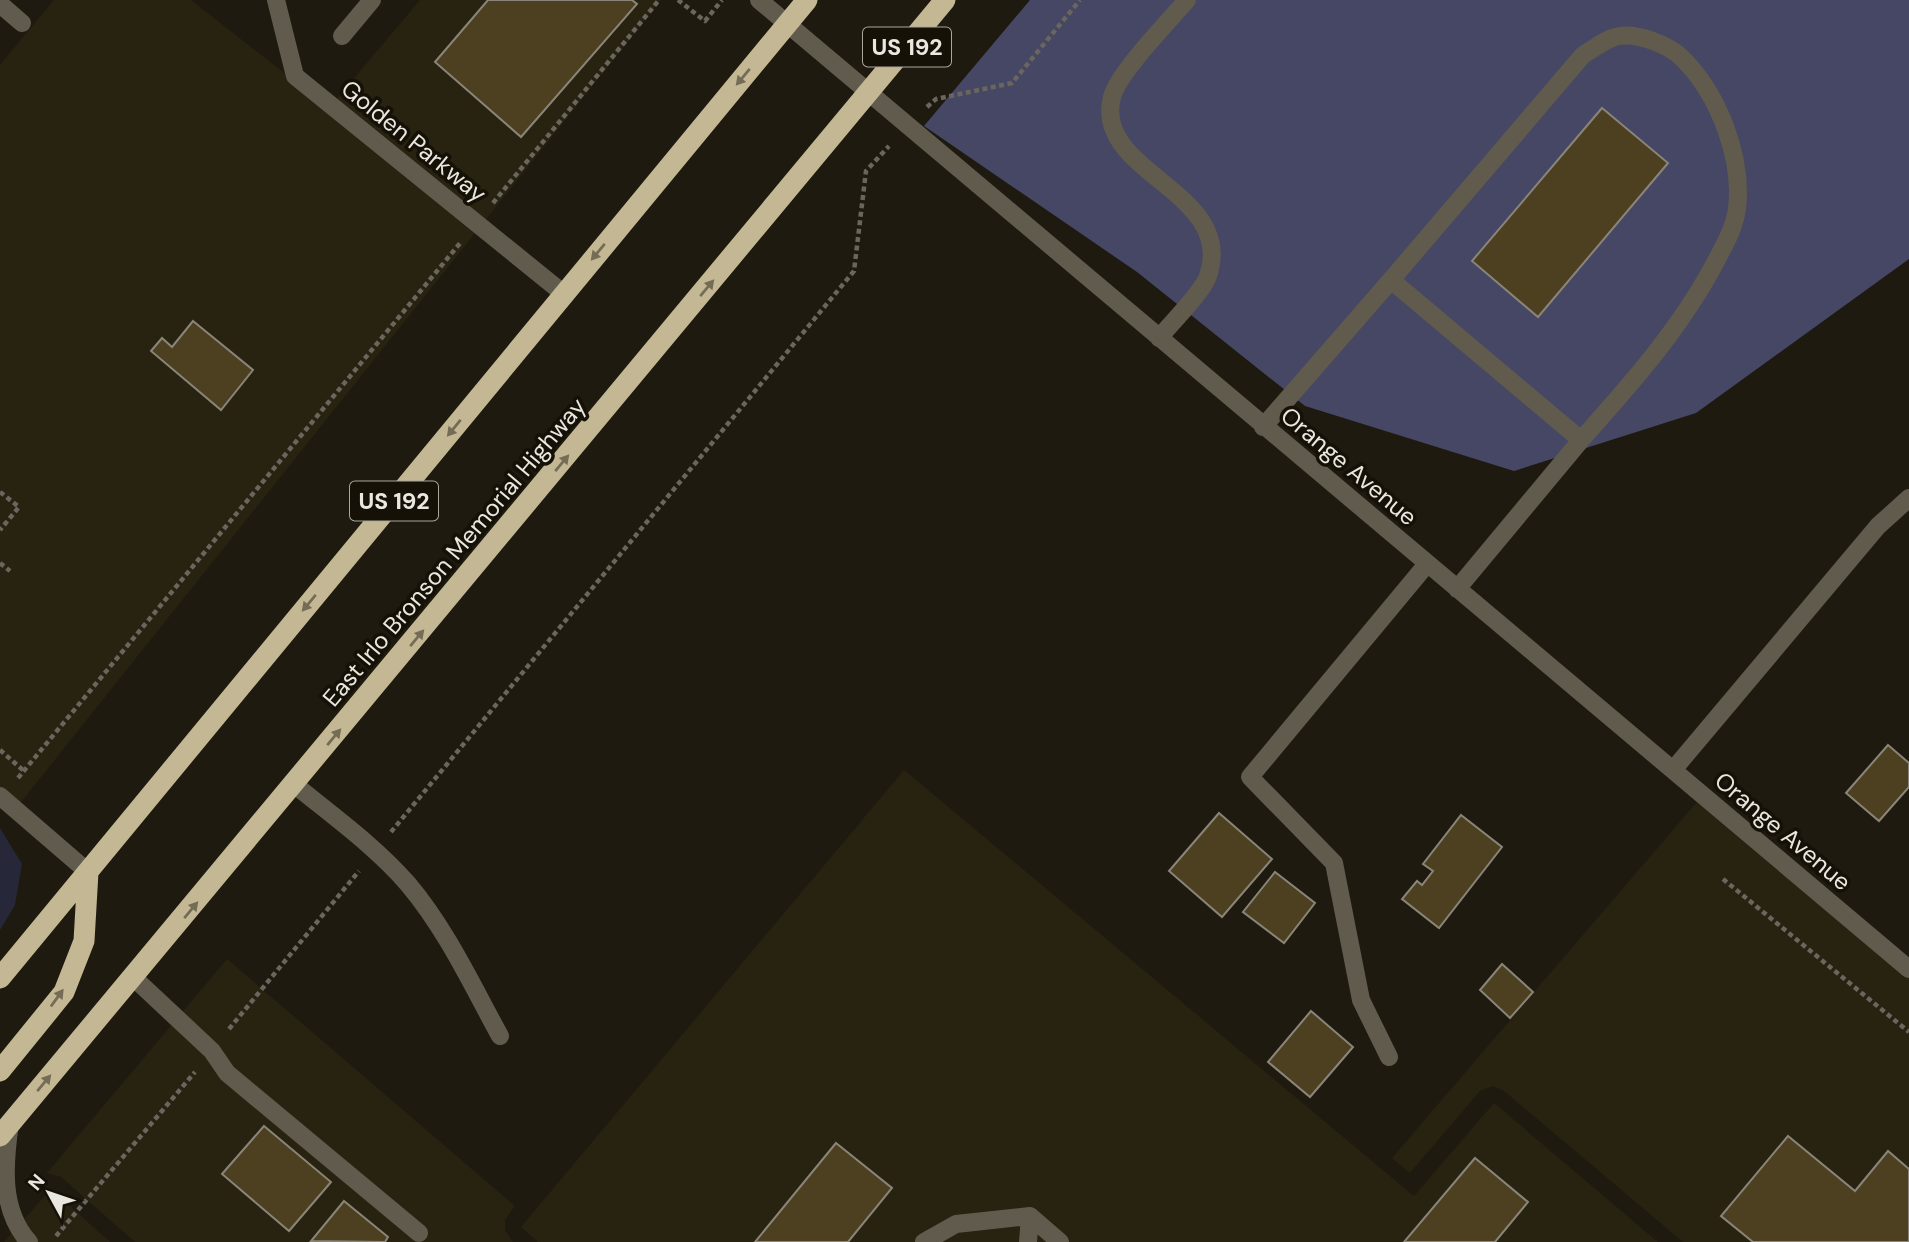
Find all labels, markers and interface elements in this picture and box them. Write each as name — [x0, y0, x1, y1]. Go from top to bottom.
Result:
road number: US 192 — [863, 28, 951, 66]
one-way arrow — [736, 67, 751, 85]
street label: Golden Parkway — [335, 73, 493, 209]
one-way arrow — [591, 243, 606, 261]
one-way arrow — [699, 279, 714, 296]
street label: East Irlo Bronson Memorial Highway — [316, 391, 592, 713]
street label: Orange Avenue — [1274, 400, 1424, 532]
one-way arrow — [447, 419, 462, 436]
one-way arrow — [554, 454, 569, 471]
road number: US 192 — [350, 481, 438, 520]
one-way arrow — [302, 595, 317, 612]
one-way arrow — [409, 629, 424, 646]
one-way arrow — [326, 729, 341, 746]
street label: Orange Avenue — [1708, 765, 1858, 897]
one-way arrow — [183, 901, 198, 918]
one-way arrow — [50, 990, 65, 1008]
one-way arrow — [36, 1075, 51, 1092]
north arrow — [14, 1158, 84, 1228]
text: N — [22, 1169, 50, 1196]

